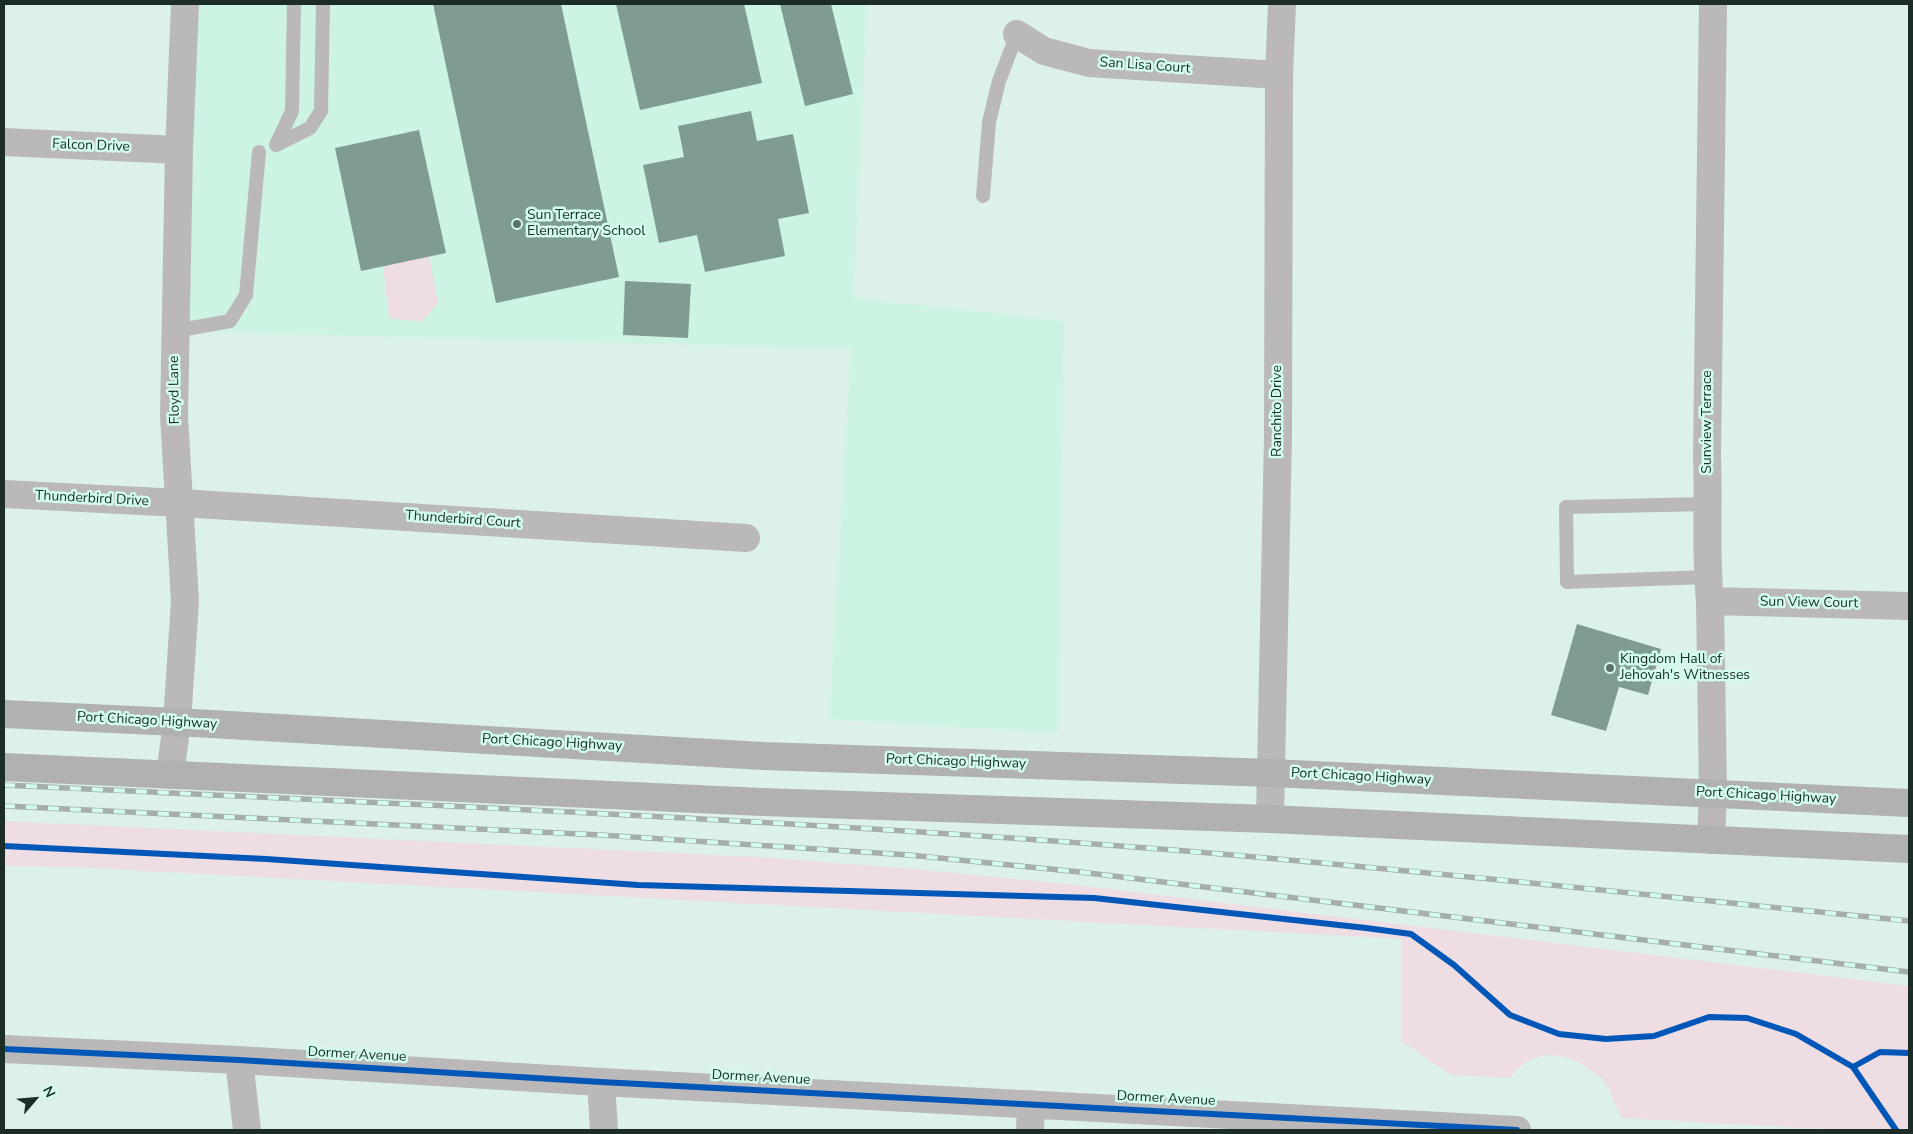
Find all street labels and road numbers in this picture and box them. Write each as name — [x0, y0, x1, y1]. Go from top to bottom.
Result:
street label: San Lisa Court — [1099, 54, 1191, 78]
street label: Falcon Drive — [52, 136, 130, 156]
street label: Floyd Lane — [166, 356, 184, 424]
street label: Ranchito Drive — [1270, 365, 1286, 457]
street label: Sunview Terrace — [1700, 370, 1716, 474]
street label: Thunderbird Drive — [35, 488, 149, 510]
street label: Thunderbird Court — [405, 508, 521, 532]
street label: Sun View Court — [1760, 594, 1858, 612]
street label: Port Chicago Highway — [76, 709, 218, 733]
street label: Port Chicago Highway — [481, 731, 623, 755]
street label: Port Chicago Highway — [886, 751, 1026, 773]
street label: Port Chicago Highway — [1290, 765, 1432, 789]
street label: Port Chicago Highway — [1695, 784, 1837, 808]
street label: Dormer Avenue — [307, 1044, 407, 1066]
street label: Dormer Avenue — [711, 1067, 811, 1089]
street label: Dormer Avenue — [1116, 1088, 1216, 1110]

